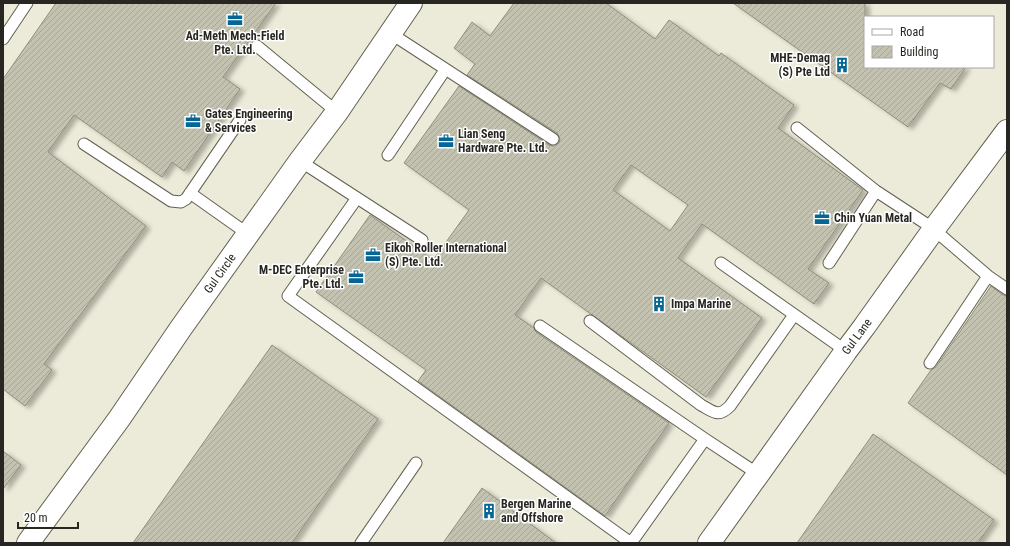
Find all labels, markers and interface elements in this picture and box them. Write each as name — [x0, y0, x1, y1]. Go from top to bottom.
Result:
office icon: Ad-Meth Mech-Field Pte. Ltd. — [226, 10, 244, 28]
legend — [864, 16, 994, 68]
text: Road — [900, 25, 924, 39]
place label: Ad-Meth Mech-Field Pte. Ltd. — [186, 29, 284, 57]
text: Building — [900, 45, 938, 59]
place label: MHE-Demag (S) Pte Ltd — [770, 51, 830, 79]
building icon: MHE-Demag (S) Pte Ltd — [833, 56, 851, 74]
place label: Gates Engineering & Services — [205, 107, 293, 135]
office icon: Gates Engineering & Services — [184, 112, 202, 130]
place label: Lian Seng Hardware Pte. Ltd. — [458, 127, 548, 155]
office icon: Lian Seng Hardware Pte. Ltd. — [437, 132, 455, 150]
office icon: Chin Yuan Metal — [813, 209, 831, 227]
place label: Chin Yuan Metal — [834, 211, 912, 225]
place label: Eikoh Roller International (S) Pte. Ltd. — [385, 241, 507, 269]
office icon: Eikoh Roller International (S) Pte. Ltd. — [364, 246, 382, 264]
street label: Gul Circle — [201, 250, 239, 296]
place label: M-DEC Enterprise Pte. Ltd. — [259, 263, 344, 291]
office icon: M-DEC Enterprise Pte. Ltd. — [347, 268, 365, 286]
building icon: Impa Marine — [650, 295, 668, 313]
place label: Impa Marine — [671, 297, 731, 311]
street label: Gul Lane — [839, 315, 875, 357]
place label: Bergen Marine and Offshore — [501, 497, 571, 525]
building icon: Bergen Marine and Offshore — [480, 502, 498, 520]
scale bar — [18, 504, 78, 530]
text: 20 m — [24, 511, 48, 525]

